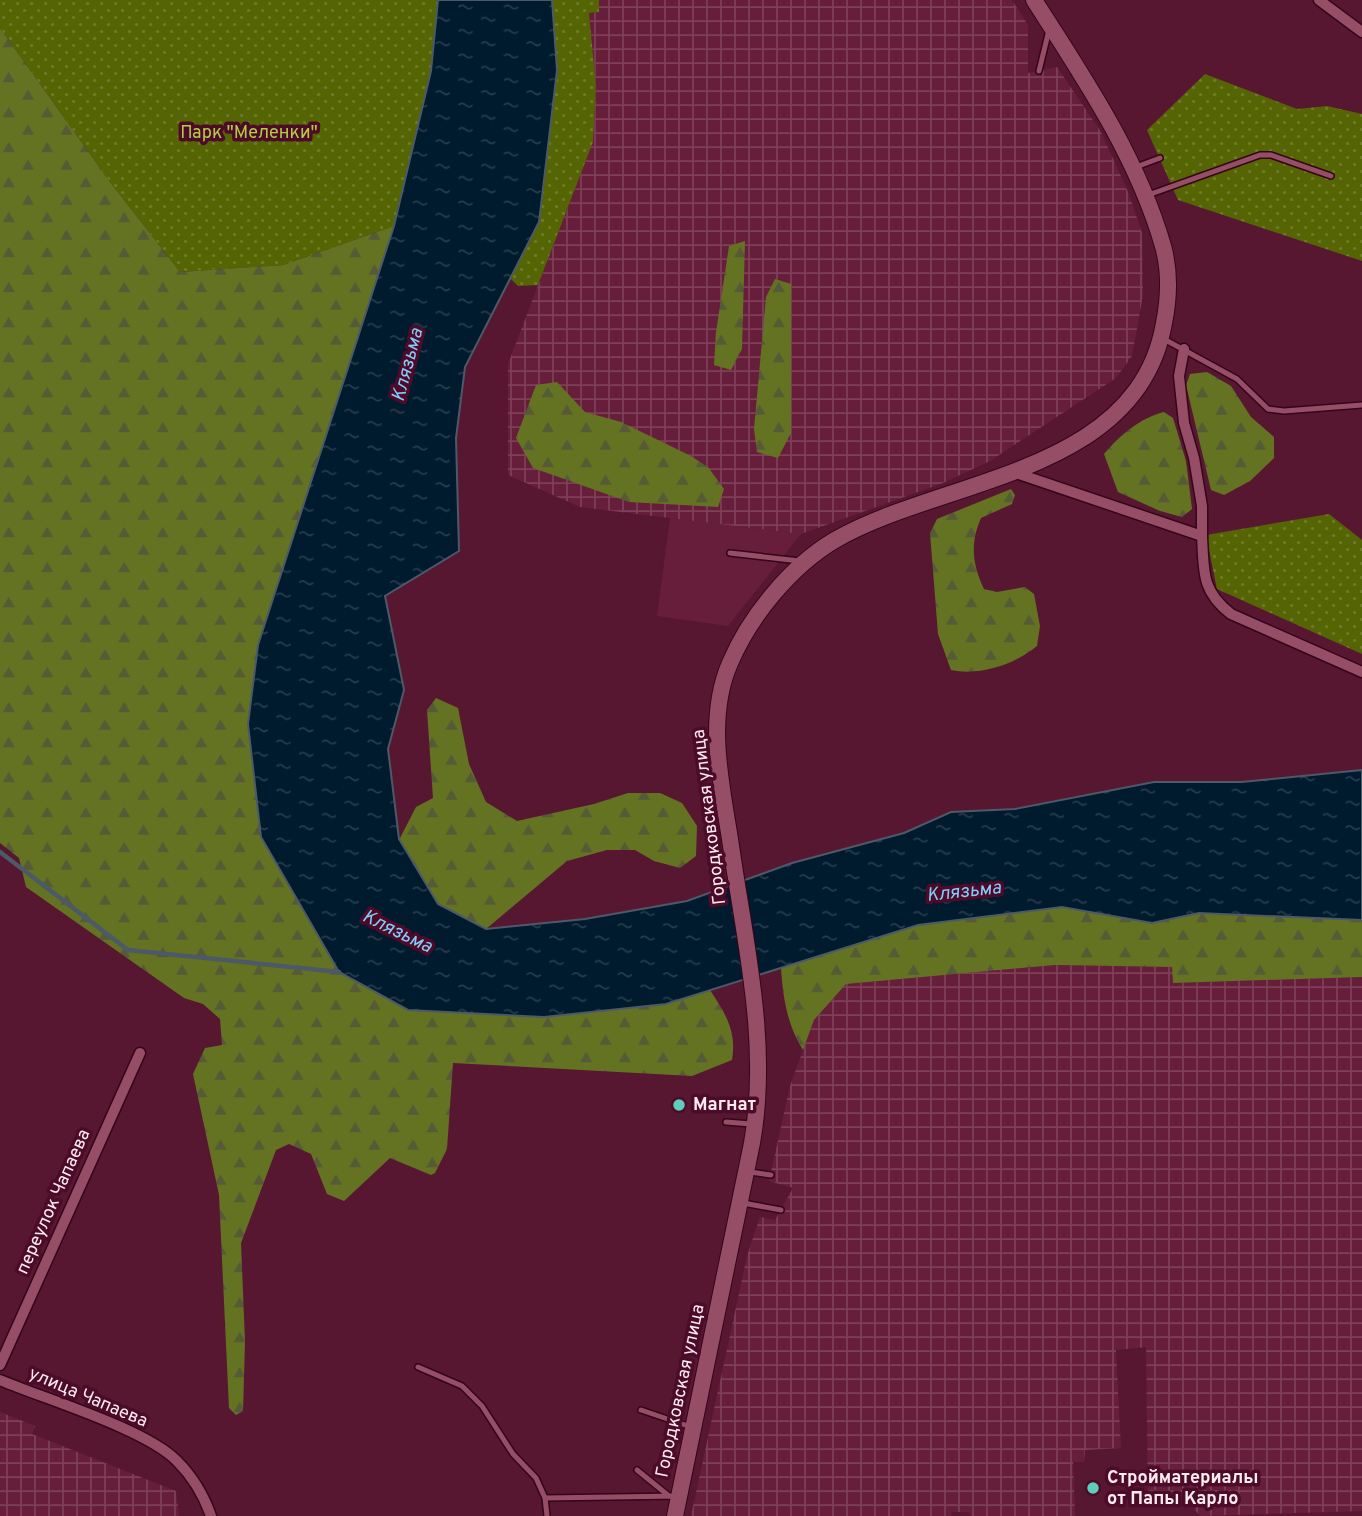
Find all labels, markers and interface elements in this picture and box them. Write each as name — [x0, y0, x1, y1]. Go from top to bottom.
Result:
park label: Парк "Меленки" — [180, 122, 318, 145]
water label: Клязьма — [387, 326, 429, 404]
street label: Городковская улица — [688, 728, 732, 906]
water label: Клязьма — [925, 876, 1003, 908]
water label: Клязьма — [358, 905, 436, 959]
place label: Магнат — [693, 1094, 757, 1117]
marker: Магнат — [671, 1097, 687, 1113]
street label: переулок Чапаева — [12, 1126, 96, 1278]
street label: Городковская улица — [651, 1302, 711, 1480]
street label: улица Чапаева — [25, 1363, 151, 1433]
place label: Стройматериалы от Папы Карло — [1107, 1467, 1258, 1511]
marker: Стройматериалы от Папы Карло — [1085, 1480, 1101, 1496]

